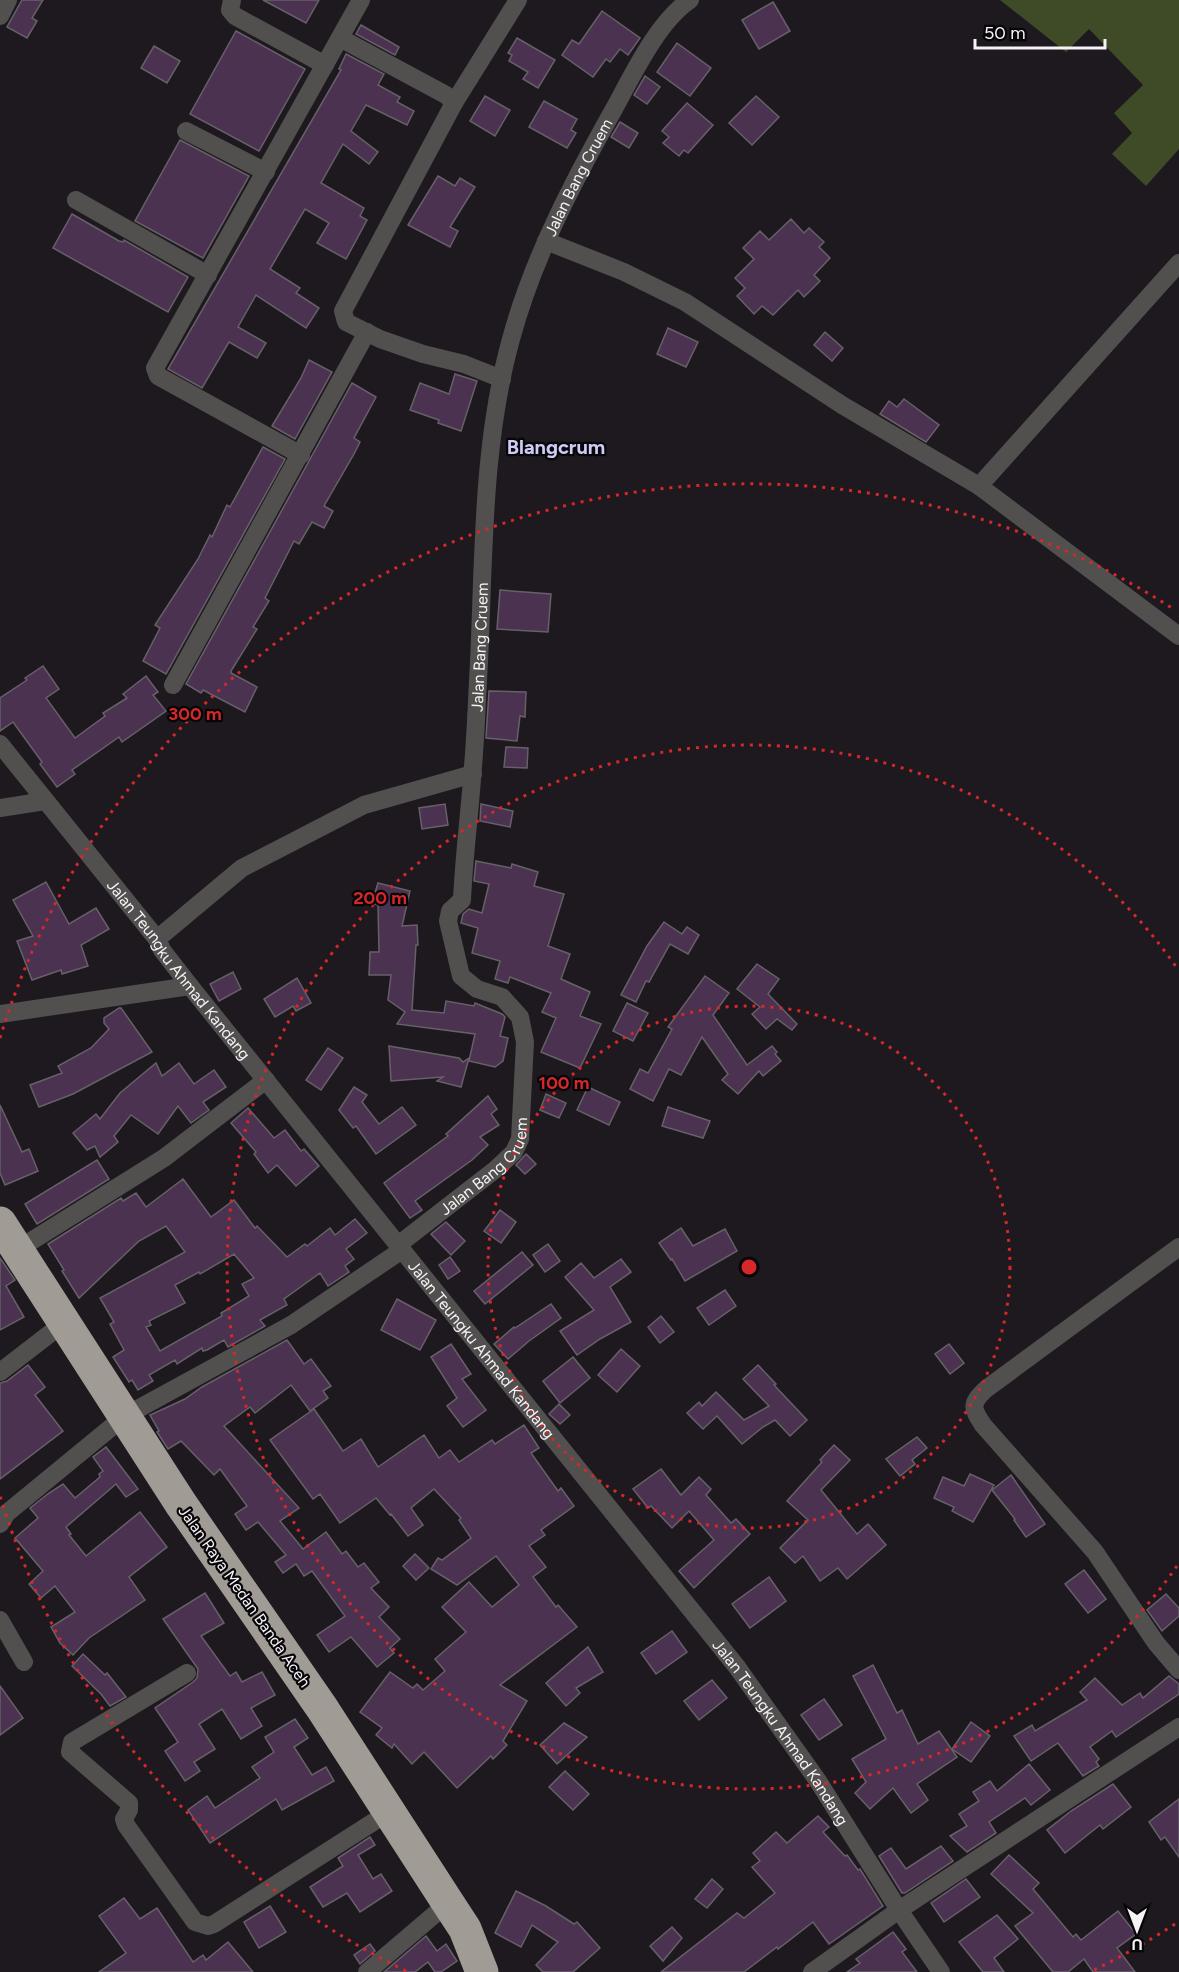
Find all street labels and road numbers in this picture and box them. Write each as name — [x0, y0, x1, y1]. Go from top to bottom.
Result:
street label: Jalan Bang Cruem — [541, 115, 617, 239]
street label: Jalan Bang Cruem — [467, 582, 492, 712]
street label: Jalan Teungku Ahmad Kandang — [103, 876, 254, 1064]
street label: Jalan Bang Cruem — [436, 1117, 531, 1219]
street label: Jalan Teungku Ahmad Kandang — [404, 1257, 559, 1443]
street label: Jalan Raya Medan Banda Aceh — [174, 1502, 315, 1691]
street label: Jalan Teungku Ahmad Kandang — [708, 1636, 852, 1829]

